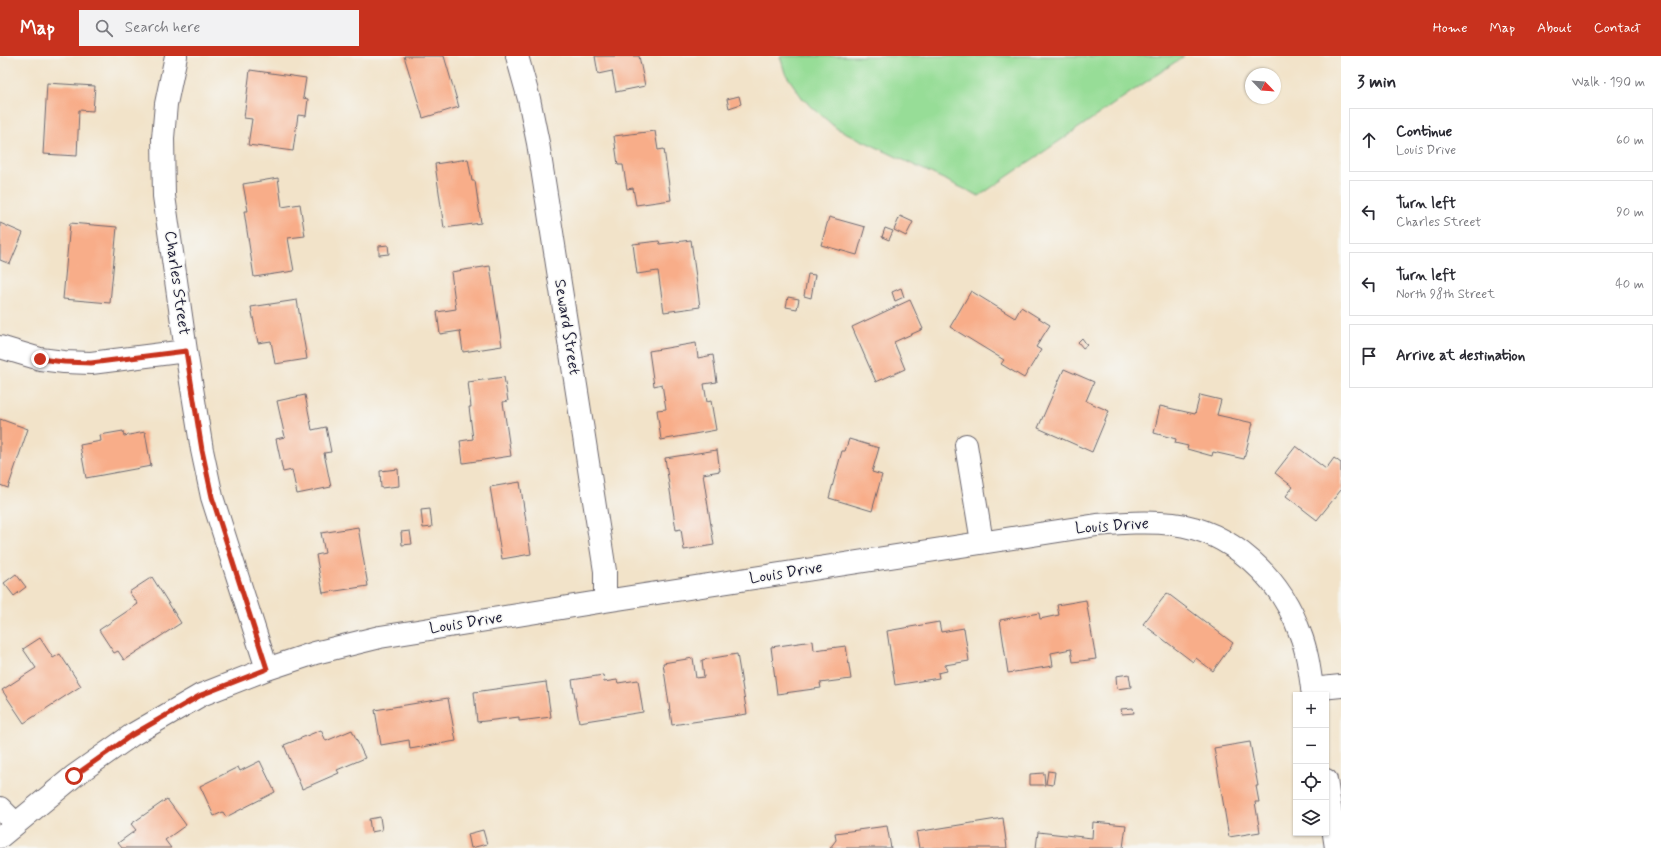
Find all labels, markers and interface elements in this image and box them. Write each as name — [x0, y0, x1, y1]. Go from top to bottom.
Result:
search box — [79, 10, 359, 46]
text: Map — [20, 16, 55, 41]
icon: search — [93, 17, 115, 39]
text: Search here — [125, 18, 200, 38]
text: Home — [1433, 19, 1467, 37]
text: Map — [1489, 19, 1515, 37]
text: About — [1537, 19, 1572, 37]
text: Contact — [1594, 19, 1641, 37]
north arrow — [1245, 68, 1281, 104]
text: 3 min — [1357, 71, 1396, 93]
text: Walk · 190 m — [1572, 74, 1645, 91]
text: Continue — [1396, 122, 1452, 142]
icon: ahead — [1358, 129, 1380, 151]
text: 60 m — [1616, 132, 1644, 149]
text: Louis Drive — [1396, 142, 1456, 159]
text: Turn left — [1396, 194, 1456, 214]
icon: left — [1358, 201, 1380, 223]
text: 90 m — [1616, 204, 1644, 221]
text: Charles Street — [1396, 214, 1481, 231]
street label: Charles Street — [159, 229, 195, 337]
text: Turn left — [1396, 266, 1456, 286]
icon: left — [1358, 273, 1380, 295]
text: 40 m — [1615, 276, 1644, 293]
street label: Seward Street — [549, 278, 585, 376]
text: North 98th Street — [1396, 286, 1495, 303]
icon: arrive — [1358, 345, 1380, 367]
text: Arrive at destination — [1396, 346, 1525, 366]
route end — [31, 350, 49, 368]
street label: Louis Drive — [1074, 513, 1150, 539]
street label: Louis Drive — [748, 557, 824, 589]
street label: Louis Drive — [428, 607, 504, 639]
map controls — [1293, 692, 1329, 836]
button: + — [1293, 692, 1329, 728]
button: − — [1293, 728, 1329, 764]
button: locate — [1293, 764, 1329, 800]
route start — [65, 767, 83, 785]
button: layers — [1293, 800, 1329, 836]

